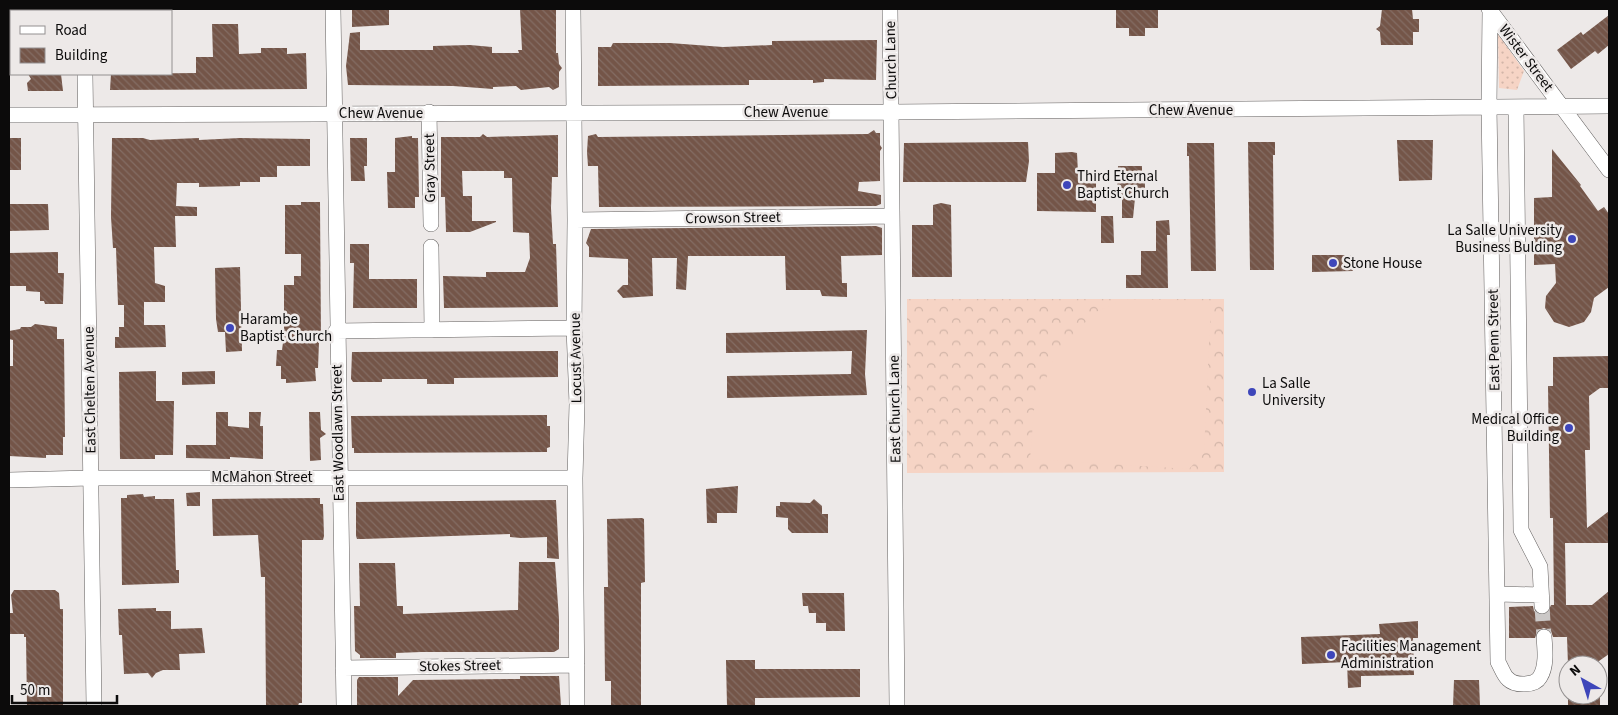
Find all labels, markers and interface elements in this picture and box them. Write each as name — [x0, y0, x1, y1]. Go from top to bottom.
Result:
legend — [10, 10, 172, 75]
text: Road — [55, 20, 87, 41]
street label: Wister Street — [1494, 20, 1558, 96]
street label: Church Lane — [880, 21, 902, 99]
text: Building — [55, 45, 108, 66]
street label: Chew Avenue — [1149, 100, 1233, 121]
street label: Chew Avenue — [744, 102, 828, 123]
street label: Chew Avenue — [339, 103, 423, 124]
street label: Gray Street — [419, 133, 441, 203]
place label: Third Eternal Baptist Church — [1077, 166, 1169, 204]
marker: Third Eternal Baptist Church — [1061, 179, 1073, 191]
street label: Crowson Street — [685, 207, 781, 229]
place label: La Salle University Business Bulding — [1447, 220, 1562, 258]
marker: La Salle University Business Bulding — [1566, 233, 1578, 245]
place label: Stone House — [1343, 253, 1422, 274]
marker: Stone House — [1327, 257, 1339, 269]
street label: East Penn Street — [1483, 289, 1505, 391]
place label: Harambe Baptist Church — [240, 309, 332, 347]
street label: Locust Avenue — [565, 313, 587, 403]
marker: Harambe Baptist Church — [224, 322, 236, 334]
street label: East Chelten Avenue — [78, 326, 102, 454]
street label: East Church Lane — [884, 355, 906, 463]
street label: East Woodlawn Street — [326, 364, 350, 502]
place label: La Salle University — [1262, 373, 1325, 411]
marker: La Salle University — [1246, 386, 1258, 398]
place label: Medical Office Building — [1471, 409, 1559, 447]
marker: Medical Office Building — [1563, 422, 1575, 434]
street label: McMahon Street — [211, 467, 313, 488]
place label: Facilities Management Administration — [1341, 636, 1481, 674]
marker: Facilities Management Administration — [1325, 649, 1337, 661]
street label: Stokes Street — [419, 655, 501, 677]
north arrow — [1558, 655, 1608, 705]
text: N — [1566, 660, 1585, 681]
scale bar — [12, 672, 118, 704]
text: 50 m — [20, 680, 50, 701]

